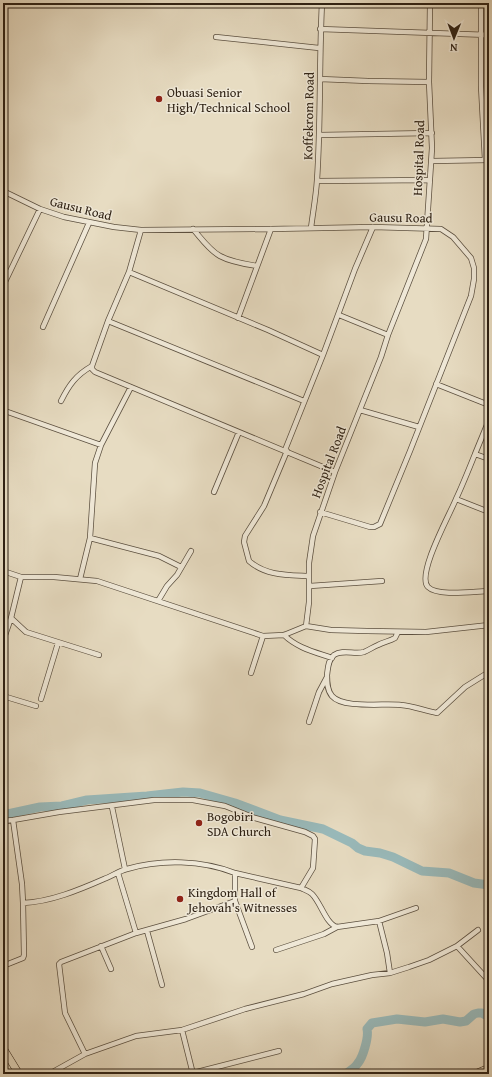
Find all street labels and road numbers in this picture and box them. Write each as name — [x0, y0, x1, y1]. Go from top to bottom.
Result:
street label: Koffekrom Road — [298, 72, 319, 160]
street label: Hospital Road — [408, 120, 429, 196]
street label: Gausu Road — [48, 192, 114, 225]
street label: Gausu Road — [369, 207, 433, 228]
street label: Hospital Road — [306, 423, 351, 501]

